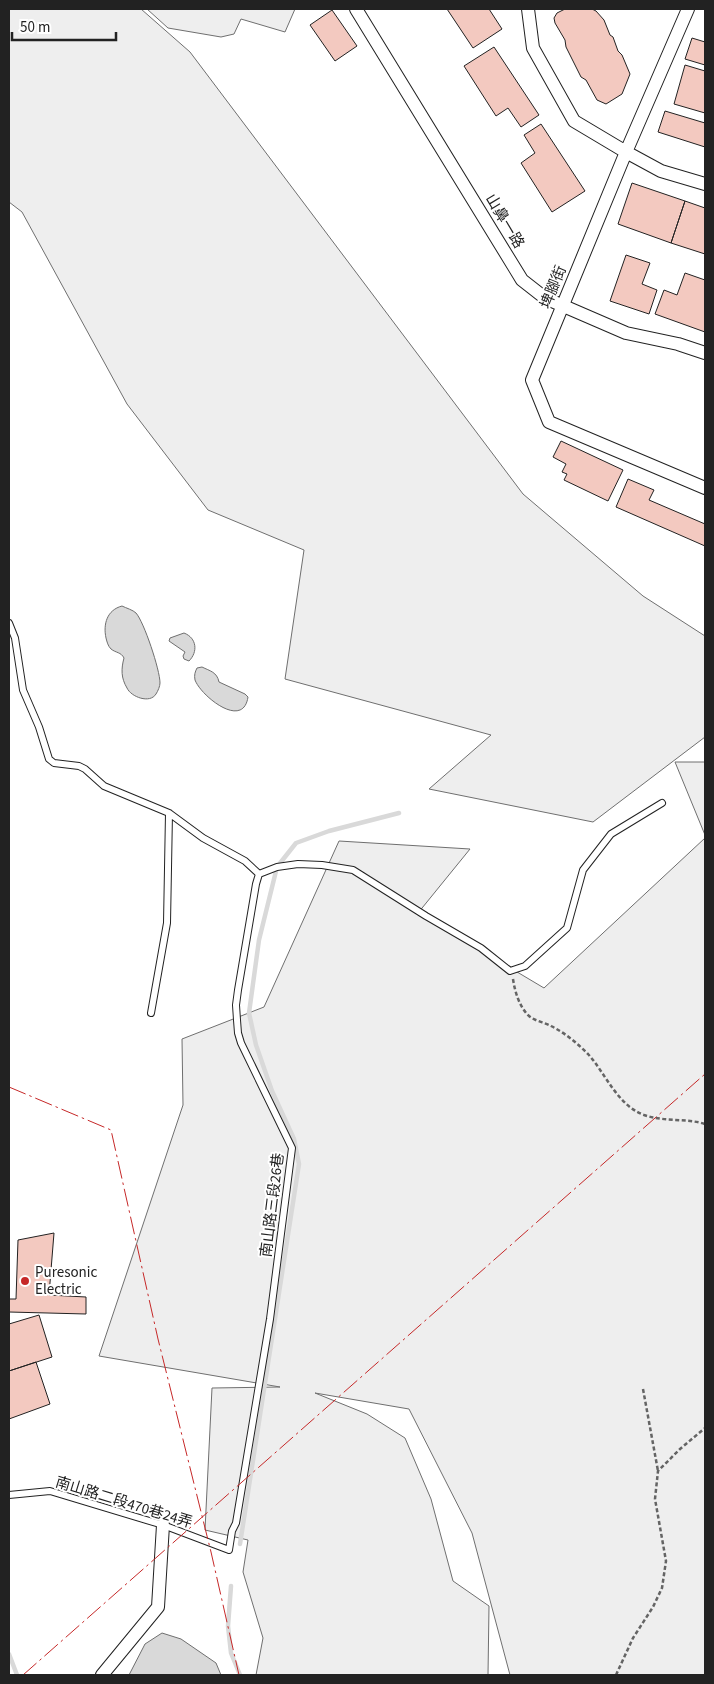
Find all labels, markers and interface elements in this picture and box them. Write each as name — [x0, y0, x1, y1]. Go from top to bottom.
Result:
scale bar — [12, 10, 116, 42]
text: 50 m — [20, 17, 50, 38]
street label: 山鼻一路 — [480, 190, 529, 252]
street label: 埤腳街 — [535, 262, 572, 312]
street label: 南山路三段26巷 — [256, 1152, 289, 1258]
place label: Puresonic Electric — [35, 1262, 97, 1300]
marker: Puresonic Electric — [19, 1275, 31, 1287]
street label: 南山路二段470巷24弄 — [53, 1472, 195, 1533]

